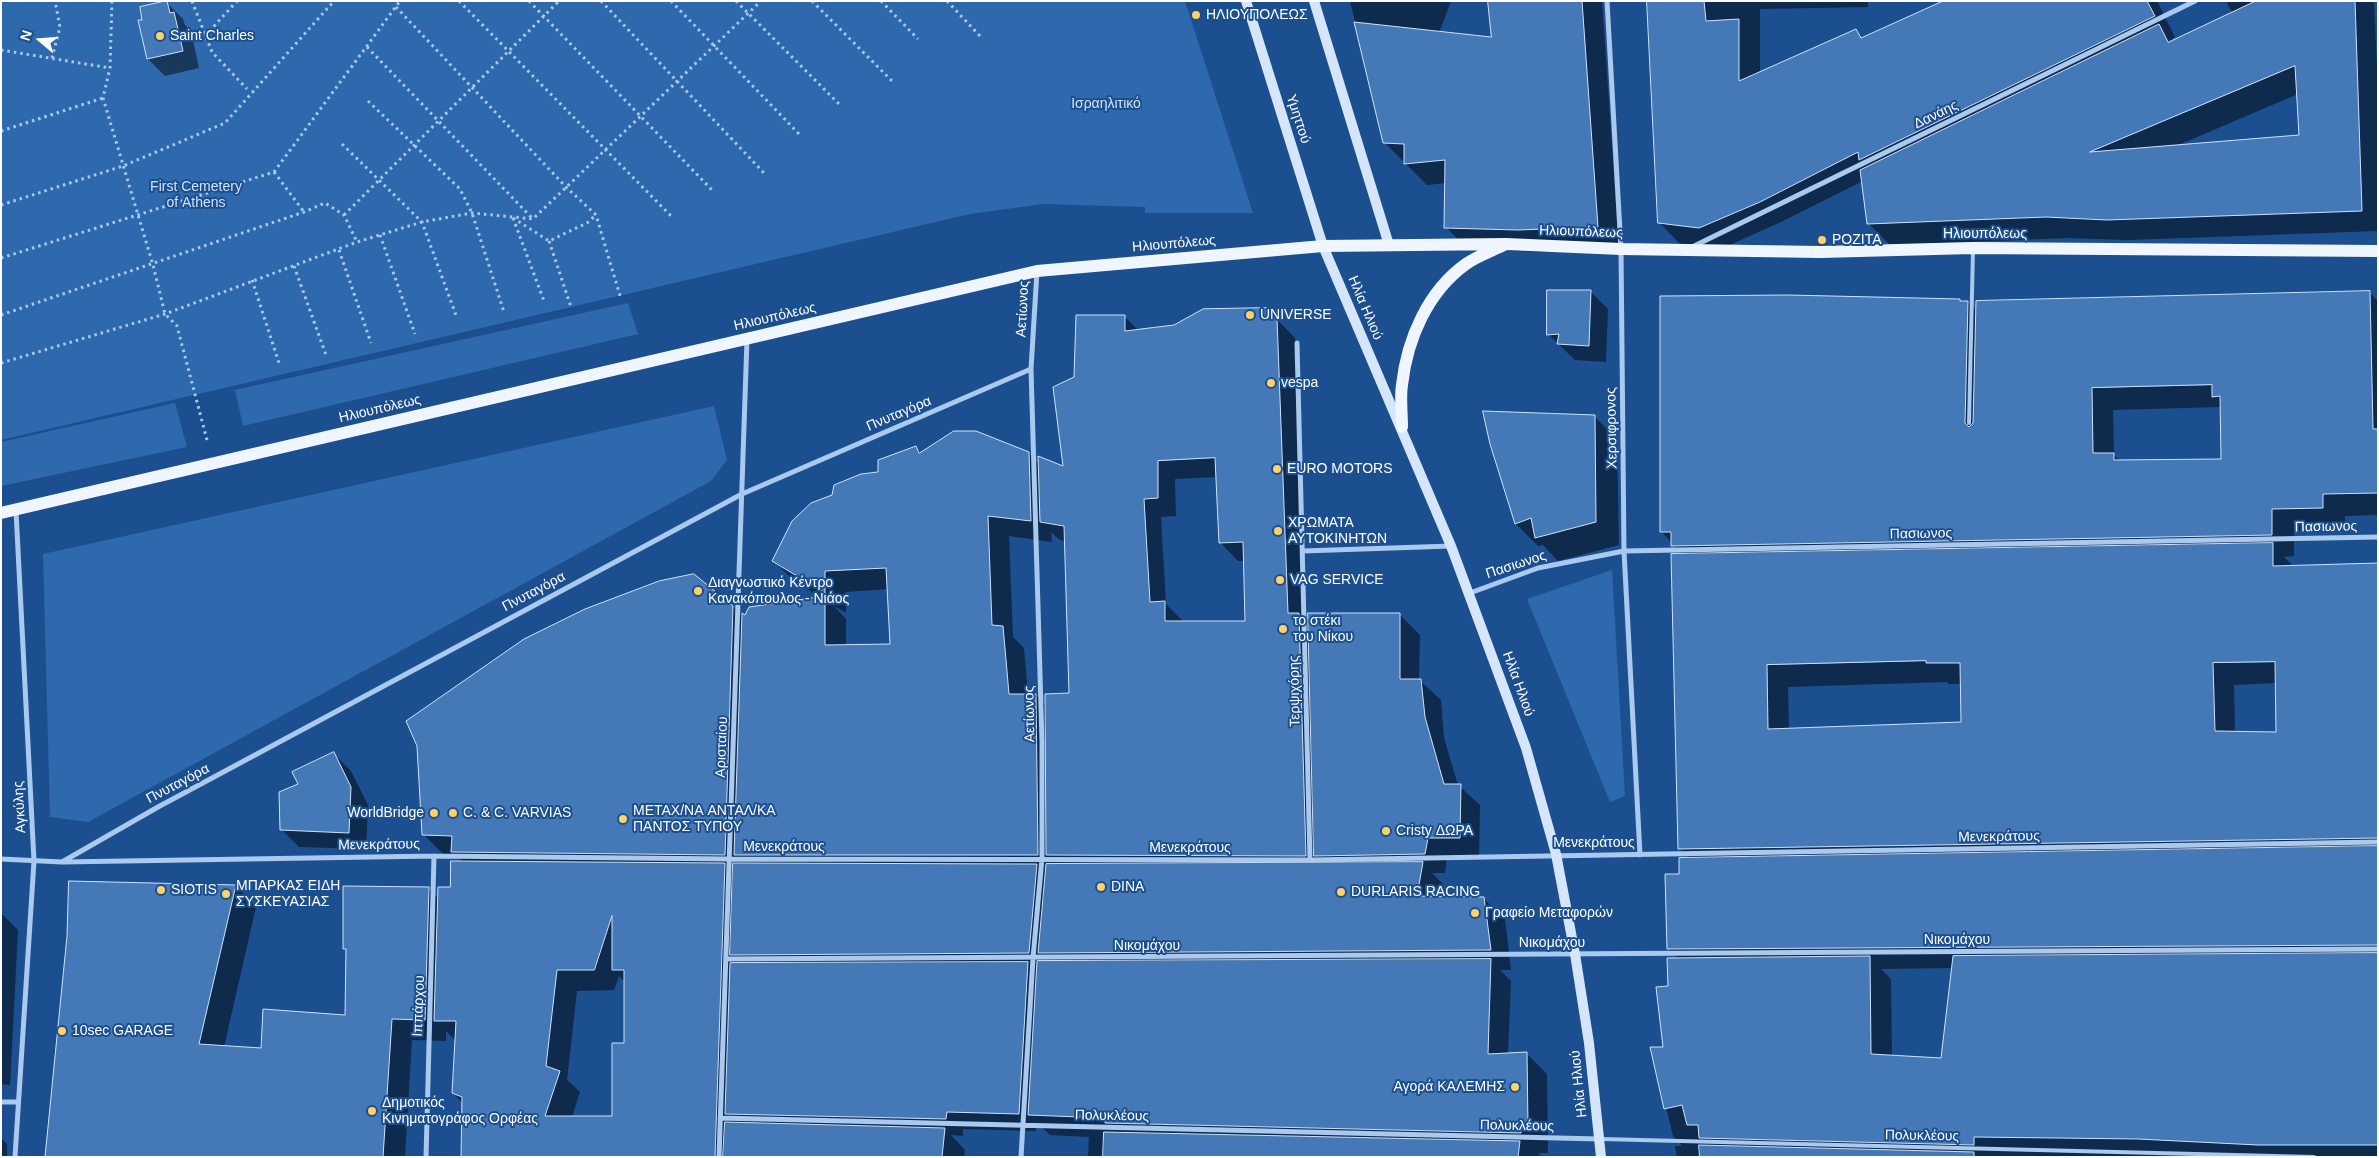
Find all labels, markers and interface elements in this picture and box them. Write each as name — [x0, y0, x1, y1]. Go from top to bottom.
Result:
place label: ΗΛΙΟΥΠΟΛΕΩΣ — [1206, 7, 1308, 23]
marker: ΗΛΙΟΥΠΟΛΕΩΣ — [1190, 9, 1202, 21]
north arrow — [15, 15, 65, 65]
text: N — [17, 28, 35, 43]
place label: Saint Charles — [170, 28, 254, 44]
marker: Saint Charles — [154, 30, 166, 42]
street label: Υμηττού — [1282, 92, 1314, 146]
park label: Ισραηλιτικό — [1071, 96, 1141, 112]
street label: Δανάης — [1911, 97, 1961, 133]
park label: First Cemetery of Athens — [150, 179, 242, 212]
street label: Ηλιουπόλεως — [1539, 222, 1623, 242]
street label: Ηλιουπόλεως — [1943, 226, 2027, 242]
street label: Ηλιουπόλεως — [1132, 232, 1216, 256]
place label: ΡΟΖΙΤΑ — [1832, 232, 1882, 248]
marker: ΡΟΖΙΤΑ — [1816, 234, 1828, 246]
street label: Ηλία Ηλιού — [1344, 273, 1386, 343]
street label: Αετίωνος — [1013, 280, 1033, 338]
street label: Ηλιουπόλεως — [732, 299, 818, 335]
place label: UNIVERSE — [1260, 307, 1332, 323]
marker: UNIVERSE — [1244, 309, 1256, 321]
place label: vespa — [1281, 375, 1318, 391]
marker: vespa — [1265, 377, 1277, 389]
street label: Χερσιφρονος — [1603, 387, 1621, 469]
street label: Ηλιουπόλεως — [337, 391, 423, 427]
street label: Πνυταγόρα — [864, 393, 934, 435]
place label: EURO MOTORS — [1287, 461, 1393, 477]
marker: EURO MOTORS — [1271, 463, 1283, 475]
place label: ΧΡΩΜΑΤΑ ΑΥΤΟΚΙΝΗΤΩΝ — [1288, 515, 1387, 548]
street label: Πασιωνος — [2295, 518, 2357, 536]
marker: ΧΡΩΜΑΤΑ ΑΥΤΟΚΙΝΗΤΩΝ — [1272, 525, 1284, 537]
street label: Πασιωνος — [1890, 525, 1952, 543]
street label: Πασιωνος — [1484, 547, 1548, 583]
street label: Πνυταγόρα — [500, 568, 568, 616]
place label: VAG SERVICE — [1290, 572, 1384, 588]
marker: VAG SERVICE — [1274, 574, 1286, 586]
place label: Διαγνωστικό Κέντρο Κανακόπουλος - Νιάος — [708, 575, 849, 608]
marker: Διαγνωστικό Κέντρο Κανακόπουλος - Νιάος — [692, 585, 704, 597]
place label: το στέκι του Νίκου — [1293, 613, 1353, 646]
marker: το στέκι του Νίκου — [1277, 623, 1289, 635]
street label: Ηλία Ηλιού — [1499, 649, 1537, 719]
street label: Τερψιχόρης — [1286, 655, 1304, 727]
street label: Αετίωνος — [1021, 686, 1039, 742]
street label: Αρισταίου — [713, 716, 731, 778]
street label: Πνυταγόρα — [144, 760, 212, 808]
street label: Αγκύλης — [10, 780, 30, 834]
place label: ΜΕΤΑΧ/ΝΑ ΑΝΤΑΛ/ΚΑ ΠΑΝΤΟΣ ΤΥΠΟΥ — [633, 803, 776, 836]
place label: WorldBridge — [347, 805, 424, 821]
place label: C. & C. VARVIAS — [463, 805, 571, 821]
marker: WorldBridge — [428, 807, 440, 819]
marker: C. & C. VARVIAS — [447, 807, 459, 819]
marker: ΜΕΤΑΧ/ΝΑ ΑΝΤΑΛ/ΚΑ ΠΑΝΤΟΣ ΤΥΠΟΥ — [617, 813, 629, 825]
place label: Cristy ΔΩΡΑ — [1396, 823, 1473, 839]
marker: Cristy ΔΩΡΑ — [1380, 825, 1392, 837]
street label: Μενεκράτους — [1958, 828, 2040, 846]
street label: Μενεκράτους — [1553, 835, 1635, 851]
street label: Μενεκράτους — [338, 836, 420, 854]
street label: Μενεκράτους — [743, 839, 825, 855]
street label: Μενεκράτους — [1149, 840, 1231, 856]
place label: ΜΠΑΡΚΑΣ ΕΙΔΗ ΣΥΣΚΕΥΑΣΙΑΣ — [236, 878, 340, 910]
place label: DINA — [1111, 879, 1144, 895]
marker: DINA — [1095, 881, 1107, 893]
place label: SIOTIS — [171, 882, 217, 898]
marker: SIOTIS — [155, 884, 167, 896]
place label: DURLARIS RACING — [1351, 884, 1480, 900]
marker: DURLARIS RACING — [1335, 886, 1347, 898]
marker: ΜΠΑΡΚΑΣ ΕΙΔΗ ΣΥΣΚΕΥΑΣΙΑΣ — [220, 888, 232, 900]
place label: Γραφείο Μεταφορών — [1485, 905, 1613, 921]
marker: Γραφείο Μεταφορών — [1469, 907, 1481, 919]
street label: Νικομάχου — [1924, 932, 1990, 948]
street label: Νικομάχου — [1519, 935, 1585, 951]
street label: Νικομάχου — [1114, 938, 1180, 954]
street label: Ιππάρχου — [410, 975, 428, 1037]
place label: 10sec GARAGE — [72, 1023, 173, 1039]
marker: 10sec GARAGE — [56, 1025, 68, 1037]
street label: Ηλία Ηλιού — [1567, 1049, 1591, 1119]
place label: Αγορά ΚΑΛΕΜΗΣ — [1393, 1079, 1505, 1095]
marker: Αγορά ΚΑΛΕΜΗΣ — [1509, 1081, 1521, 1093]
place label: Δημοτικός Κινηματογράφος Ορφέας — [382, 1095, 538, 1128]
marker: Δημοτικός Κινηματογράφος Ορφέας — [366, 1105, 378, 1117]
street label: Πολυκλέους — [1075, 1107, 1149, 1125]
street label: Πολυκλέους — [1480, 1117, 1554, 1135]
street label: Πολυκλέους — [1885, 1127, 1959, 1145]

